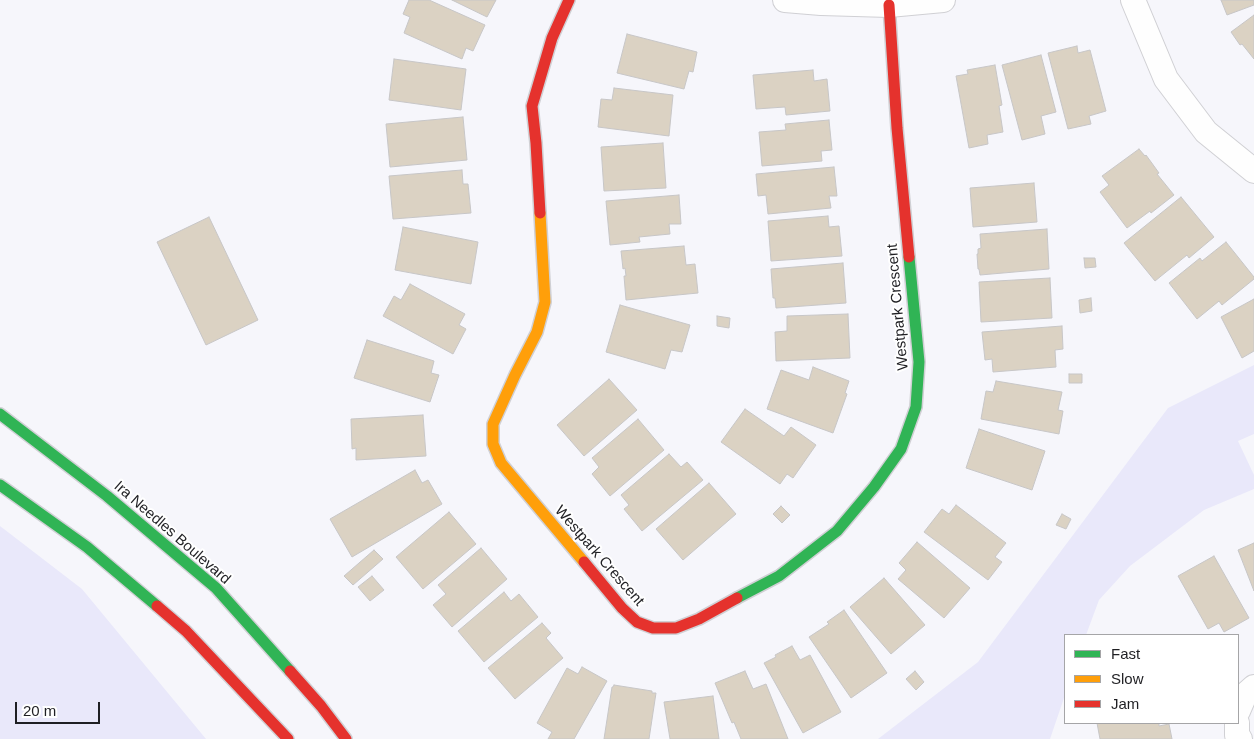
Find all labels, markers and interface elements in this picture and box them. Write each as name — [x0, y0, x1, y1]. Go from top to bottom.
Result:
street label: Westpark Crescent — [883, 243, 913, 371]
street label: Ira Needles Boulevard — [110, 478, 234, 588]
street label: Westpark Crescent — [550, 502, 648, 610]
legend — [1064, 634, 1239, 724]
text: Fast — [1111, 645, 1140, 662]
text: Slow — [1111, 670, 1144, 687]
scale bar — [18, 692, 102, 724]
text: Jam — [1111, 695, 1139, 712]
text: 20 m — [23, 702, 56, 719]

